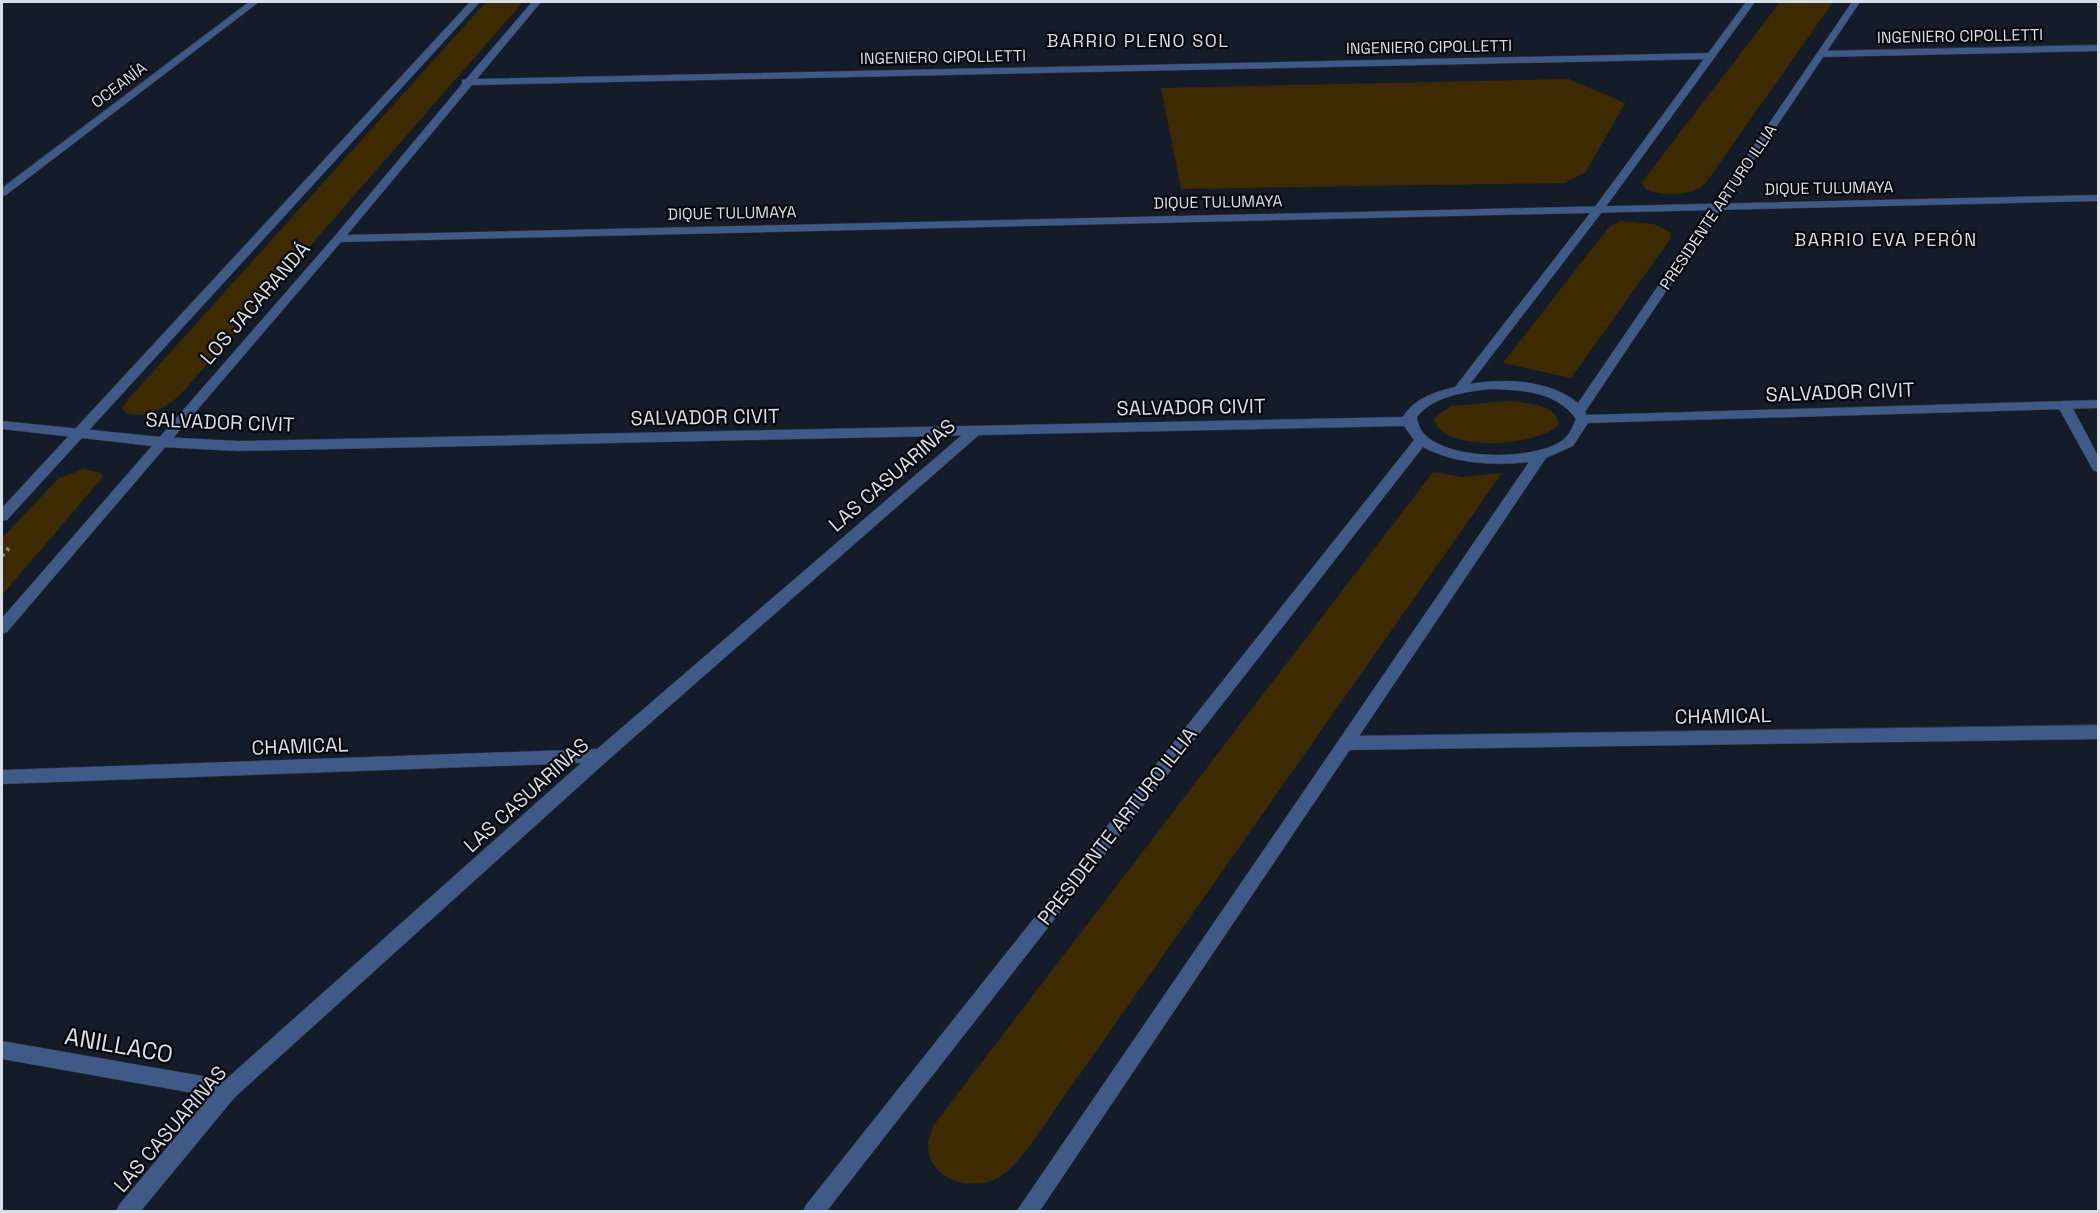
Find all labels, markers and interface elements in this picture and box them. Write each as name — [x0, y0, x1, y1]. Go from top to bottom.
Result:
street label: INGENIERO CIPOLLETTI — [1877, 24, 2043, 48]
district label: BARRIO PLENO SOL — [1046, 29, 1230, 52]
street label: INGENIERO CIPOLLETTI — [1346, 35, 1512, 59]
street label: INGENIERO CIPOLLETTI — [860, 45, 1026, 69]
street label: OCEANÍA — [87, 57, 151, 113]
street label: PRESIDENTE ARTURO ILLIA — [1655, 120, 1781, 294]
street label: DIQUE TULUMAYA — [1764, 176, 1894, 200]
street label: DIQUE TULUMAYA — [1153, 190, 1283, 214]
street label: DIQUE TULUMAYA — [667, 201, 797, 225]
district label: BARRIO EVA PERÓN — [1794, 228, 1978, 251]
street label: LOS JACARANDÁ — [195, 236, 316, 370]
street label: SALVADOR CIVIT — [1765, 376, 1915, 408]
street label: SALVADOR CIVIT — [1116, 393, 1266, 421]
street label: SALVADOR CIVIT — [630, 403, 780, 431]
street label: SALVADOR CIVIT — [145, 406, 295, 438]
street label: LAS CASUARINAS — [823, 413, 961, 537]
street label: CHAMICAL — [1674, 702, 1772, 730]
street label: PRESIDENTE ARTURO ILLIA — [1032, 721, 1203, 930]
street label: CHAMICAL — [251, 731, 349, 761]
street label: LAS CASUARINAS — [458, 732, 594, 858]
street label: ANILLACO — [62, 1020, 176, 1070]
street label: LAS CASUARINAS — [108, 1060, 232, 1198]

